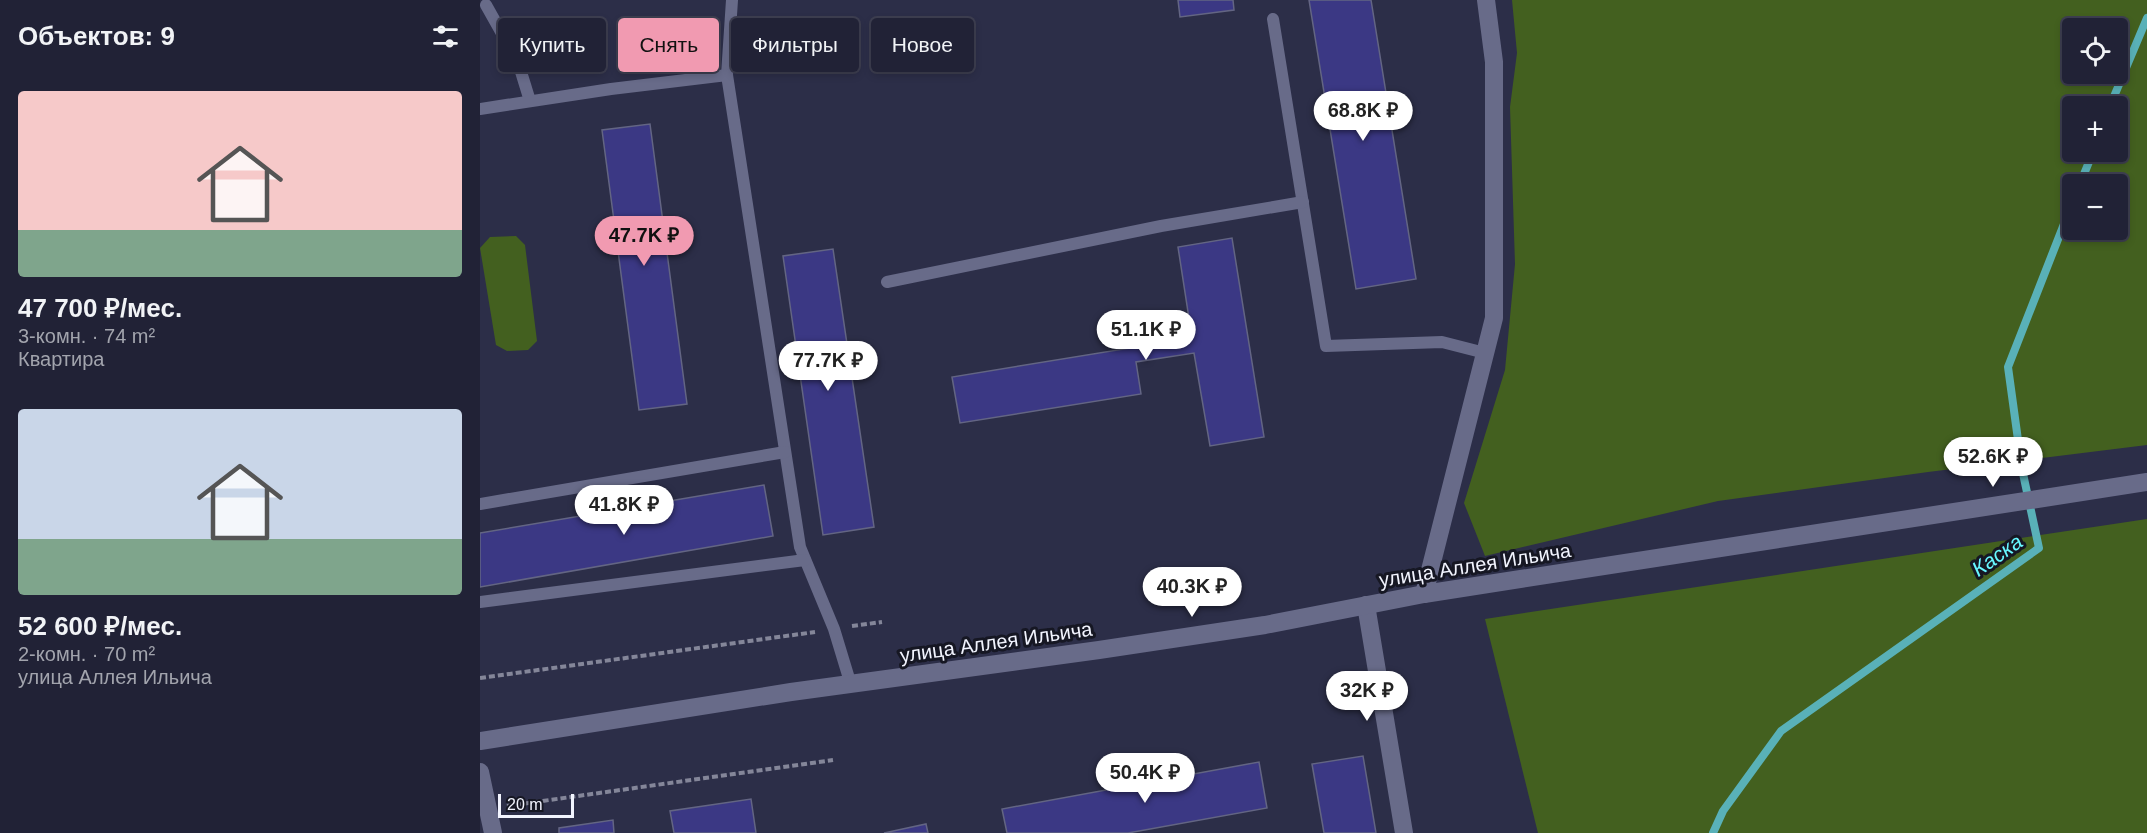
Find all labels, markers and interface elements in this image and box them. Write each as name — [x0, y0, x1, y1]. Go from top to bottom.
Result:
chip: Купить — [498, 18, 606, 72]
chip: Снять — [618, 18, 719, 72]
chip: Фильтры — [731, 18, 859, 72]
chip: Новое — [871, 18, 974, 72]
map controls — [2062, 18, 2128, 240]
button: locate — [2062, 18, 2128, 84]
icon: filters — [429, 20, 462, 53]
text: Объектов: 9 — [18, 21, 175, 51]
pin: 68.8K ₽ — [1308, 91, 1418, 142]
button: + — [2062, 96, 2128, 162]
text: 68.8K ₽ — [1328, 99, 1398, 121]
icon: home — [186, 130, 294, 238]
button: − — [2062, 174, 2128, 240]
pin: 47.7K ₽ — [589, 216, 699, 267]
text: 47.7K ₽ — [609, 224, 679, 246]
text: 47 700 ₽/мес. — [18, 293, 182, 323]
pin: 51.1K ₽ — [1091, 310, 1201, 361]
text: 51.1K ₽ — [1111, 318, 1181, 340]
text: 3-комн. · 74 m² — [18, 325, 155, 347]
pin: 77.7K ₽ — [773, 341, 883, 392]
text: Квартира — [18, 348, 104, 370]
text: 77.7K ₽ — [793, 349, 863, 371]
pin: 52.6K ₽ — [1938, 437, 2048, 488]
text: 52.6K ₽ — [1958, 445, 2028, 467]
icon: home — [186, 448, 294, 556]
pin: 41.8K ₽ — [569, 485, 679, 536]
text: 41.8K ₽ — [589, 493, 659, 515]
water label: Каска — [1967, 529, 2027, 581]
street label: улица Аллея Ильича — [1378, 539, 1573, 591]
pin: 40.3K ₽ — [1137, 567, 1247, 618]
text: 40.3K ₽ — [1157, 575, 1227, 597]
text: 52 600 ₽/мес. — [18, 611, 182, 641]
street label: улица Аллея Ильича — [898, 617, 1094, 666]
text: 2-комн. · 70 m² — [18, 643, 155, 665]
text: улица Аллея Ильича — [18, 666, 212, 688]
pin: 32K ₽ — [1325, 671, 1409, 722]
text: 32K ₽ — [1340, 679, 1394, 701]
pin: 50.4K ₽ — [1090, 753, 1200, 804]
text: 50.4K ₽ — [1110, 761, 1180, 783]
scale bar — [498, 791, 574, 818]
text: 20 m — [507, 796, 543, 813]

